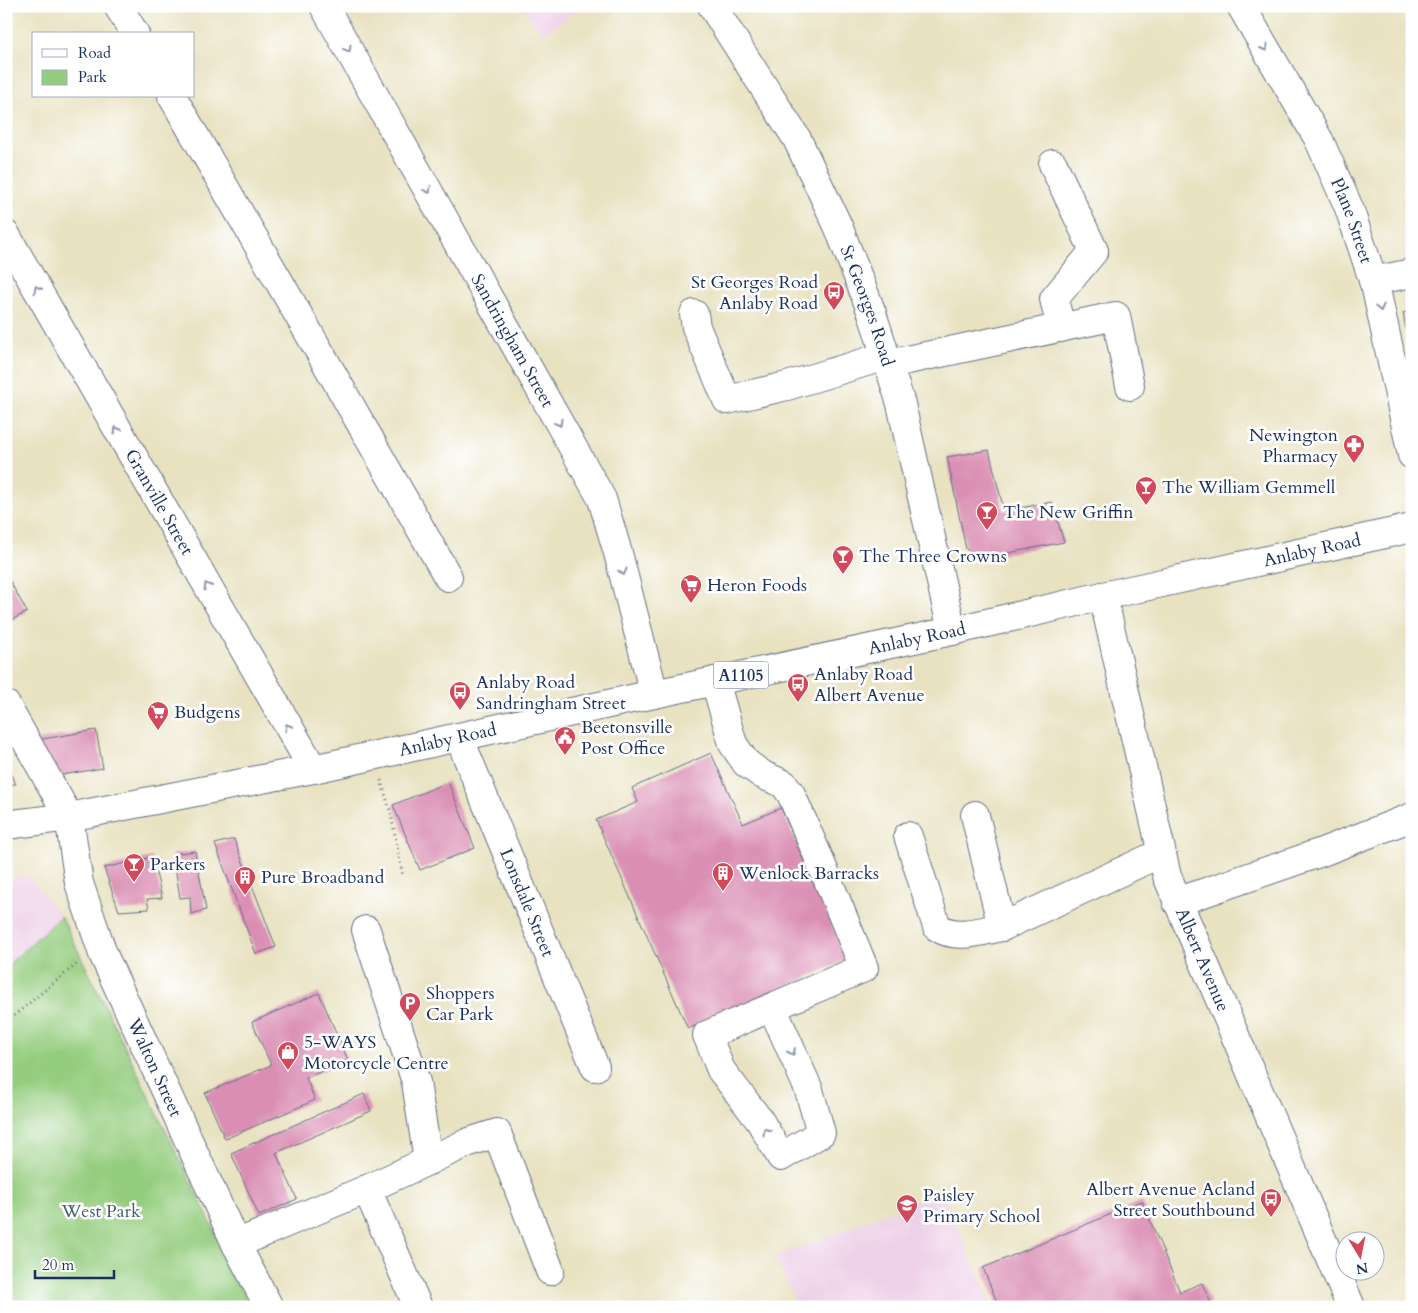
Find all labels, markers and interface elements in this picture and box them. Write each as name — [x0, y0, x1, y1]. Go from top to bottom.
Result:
legend — [32, 32, 195, 98]
text: Road — [78, 43, 111, 63]
one-way arrow — [341, 43, 351, 52]
one-way arrow — [1259, 43, 1269, 52]
text: Park — [78, 67, 107, 87]
street label: Plane Street — [1324, 174, 1379, 267]
one-way arrow — [421, 185, 431, 194]
street label: St Georges Road — [834, 242, 900, 370]
street label: Sandringham Street — [465, 269, 560, 412]
place label: St Georges Road Anlaby Road — [691, 270, 818, 316]
bus stop icon: St Georges Road Anlaby Road — [822, 280, 846, 311]
one-way arrow — [33, 285, 43, 294]
one-way arrow — [1374, 303, 1385, 312]
one-way arrow — [553, 418, 563, 427]
place label: Newington Pharmacy — [1249, 423, 1339, 469]
one-way arrow — [114, 426, 124, 435]
pharmacy icon: Newington Pharmacy — [1342, 433, 1366, 464]
street label: Granville Street — [119, 445, 200, 560]
bar icon: The William Gemmell — [1134, 475, 1158, 506]
place label: The William Gemmell — [1162, 475, 1336, 500]
bar icon: The New Griffin — [975, 500, 999, 531]
place label: The New Griffin — [1003, 500, 1134, 525]
street label: Anlaby Road — [1261, 528, 1364, 573]
bar icon: The Three Crowns — [831, 544, 855, 575]
place label: The Three Crowns — [859, 544, 1007, 569]
one-way arrow — [617, 567, 627, 575]
supermarket icon: Heron Foods — [679, 573, 703, 604]
place label: Heron Foods — [707, 573, 807, 598]
one-way arrow — [204, 582, 214, 591]
street label: Anlaby Road — [866, 616, 969, 661]
road number: A1105 — [714, 662, 768, 688]
place label: Anlaby Road Albert Avenue — [814, 662, 925, 708]
place label: Anlaby Road Sandringham Street — [476, 670, 626, 716]
bus stop icon: Anlaby Road Albert Avenue — [786, 672, 810, 703]
bus stop icon: Anlaby Road Sandringham Street — [448, 680, 472, 711]
supermarket icon: Budgens — [146, 700, 170, 731]
place label: Budgens — [174, 700, 240, 725]
place label: Beetonsville Post Office — [581, 715, 673, 761]
street label: Anlaby Road — [397, 717, 499, 763]
one-way arrow — [285, 723, 295, 732]
public building icon: Beetonsville Post Office — [553, 725, 577, 756]
street label: Lonsdale Street — [493, 845, 560, 961]
bar icon: Parkers — [122, 852, 146, 883]
place label: Parkers — [150, 852, 205, 877]
building icon: Wenlock Barracks — [711, 861, 735, 892]
place label: Wenlock Barracks — [738, 861, 879, 886]
building icon: Pure Broadband — [233, 865, 257, 896]
place label: Pure Broadband — [261, 865, 385, 890]
street label: Albert Avenue — [1169, 904, 1235, 1016]
place label: Shoppers Car Park — [426, 981, 495, 1027]
parking icon: Shoppers Car Park — [398, 991, 422, 1022]
street label: Walton Street — [121, 1013, 188, 1121]
place label: 5-WAYS Motorcycle Centre — [304, 1030, 449, 1076]
shop icon: 5-WAYS Motorcycle Centre — [276, 1040, 300, 1071]
one-way arrow — [786, 1047, 797, 1056]
one-way arrow — [763, 1128, 773, 1137]
place label: Albert Avenue Acland Street Southbound — [1086, 1177, 1255, 1223]
place label: Paisley Primary School — [923, 1183, 1041, 1229]
bus stop icon: Albert Avenue Acland Street Southbound — [1259, 1187, 1283, 1218]
school or university icon: Paisley Primary School — [895, 1193, 919, 1224]
park label: West Park — [60, 1199, 141, 1224]
north arrow — [1336, 1230, 1386, 1280]
scale bar — [35, 1248, 114, 1280]
text: 20 m — [42, 1255, 74, 1275]
text: N — [1355, 1258, 1370, 1279]

